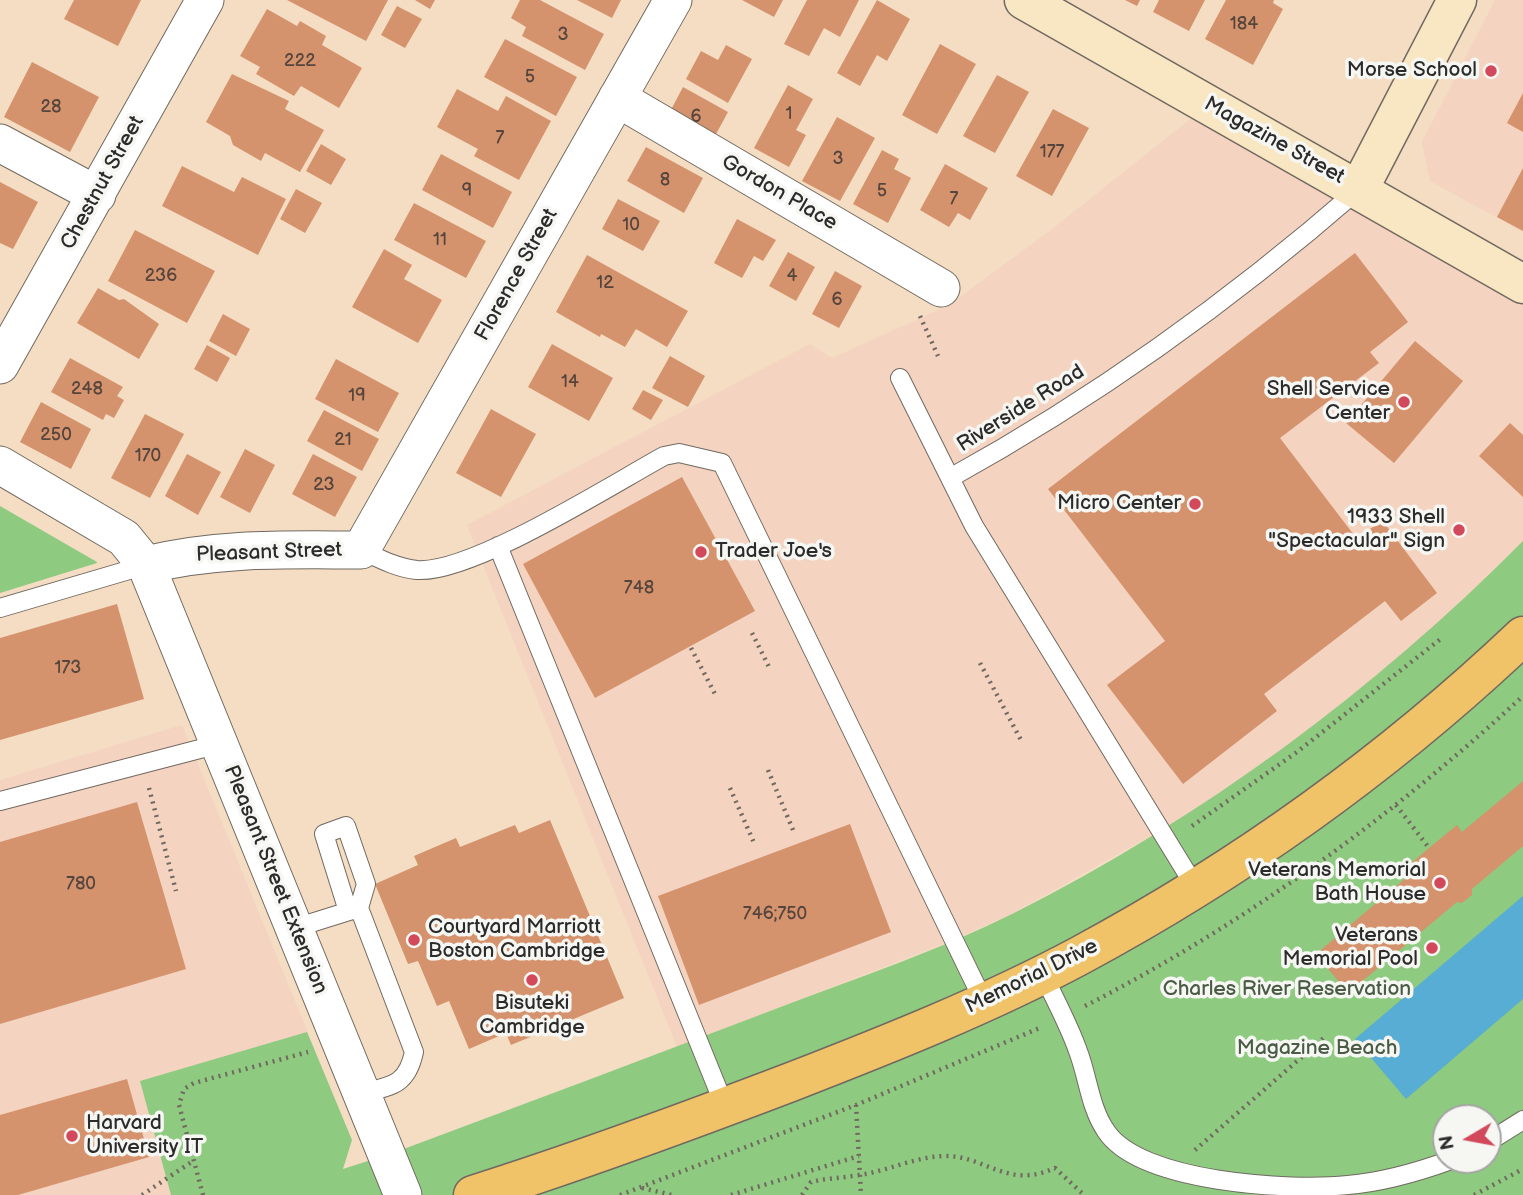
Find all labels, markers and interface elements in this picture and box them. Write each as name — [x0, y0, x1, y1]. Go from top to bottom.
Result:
house number: 184 — [1230, 13, 1258, 35]
house number: 3 — [557, 24, 569, 46]
house number: 222 — [284, 50, 316, 72]
place label: Morse School — [1347, 58, 1477, 84]
marker: Morse School — [1483, 63, 1499, 79]
house number: 5 — [525, 66, 535, 88]
street label: Magazine Street — [1199, 92, 1349, 190]
house number: 28 — [40, 96, 62, 118]
house number: 1 — [786, 103, 792, 125]
house number: 6 — [691, 106, 701, 128]
street label: Chestnut Street — [56, 112, 150, 254]
house number: 7 — [496, 127, 504, 149]
house number: 177 — [1040, 141, 1064, 163]
house number: 3 — [832, 148, 844, 170]
street label: Gordon Place — [717, 150, 841, 236]
house number: 8 — [660, 169, 670, 191]
house number: 9 — [462, 180, 472, 202]
house number: 5 — [877, 180, 887, 202]
house number: 7 — [950, 188, 958, 210]
street label: Florence Street — [470, 204, 564, 346]
house number: 10 — [622, 214, 640, 236]
house number: 11 — [433, 229, 447, 251]
house number: 236 — [145, 265, 177, 287]
house number: 4 — [787, 265, 797, 287]
house number: 12 — [596, 272, 614, 294]
house number: 6 — [832, 289, 842, 311]
street label: Riverside Road — [953, 360, 1089, 458]
house number: 14 — [561, 371, 579, 393]
place label: Shell Service Center — [1267, 377, 1390, 427]
house number: 248 — [71, 378, 103, 400]
house number: 19 — [348, 385, 366, 407]
marker: Shell Service Center — [1396, 394, 1412, 410]
house number: 250 — [40, 424, 72, 446]
house number: 21 — [334, 429, 352, 451]
house number: 170 — [135, 445, 161, 467]
house number: 23 — [313, 474, 335, 496]
place label: Micro Center — [1057, 491, 1181, 517]
marker: Micro Center — [1187, 496, 1203, 512]
place label: 1933 Shell "Spectacular" Sign — [1268, 505, 1445, 555]
marker: 1933 Shell "Spectacular" Sign — [1451, 522, 1467, 538]
street label: Pleasant Street — [196, 538, 342, 568]
place label: Trader Joe's — [715, 539, 832, 565]
marker: Trader Joe's — [693, 544, 709, 560]
house number: 748 — [624, 577, 654, 599]
house number: 173 — [55, 657, 81, 679]
street label: Pleasant Street Extension — [218, 762, 332, 998]
place label: Veterans Memorial Bath House — [1248, 858, 1426, 908]
house number: 780 — [66, 873, 96, 895]
marker: Veterans Memorial Bath House — [1432, 875, 1448, 891]
house number: 746;750 — [743, 903, 807, 925]
place label: Courtyard Marriott Boston Cambridge — [428, 915, 605, 965]
place label: Veterans Memorial Pool — [1282, 923, 1418, 973]
marker: Courtyard Marriott Boston Cambridge — [406, 932, 422, 948]
street label: Memorial Drive — [962, 934, 1102, 1020]
marker: Veterans Memorial Pool — [1424, 940, 1440, 956]
marker: Bisuteki Cambridge — [524, 972, 540, 988]
park label: Charles River Reservation — [1163, 977, 1411, 1003]
place label: Bisuteki Cambridge — [479, 991, 585, 1041]
park label: Magazine Beach — [1237, 1036, 1397, 1062]
north arrow — [1432, 1104, 1502, 1174]
place label: Harvard University IT — [86, 1111, 203, 1161]
marker: Harvard University IT — [64, 1128, 80, 1144]
text: N — [1435, 1133, 1460, 1151]

